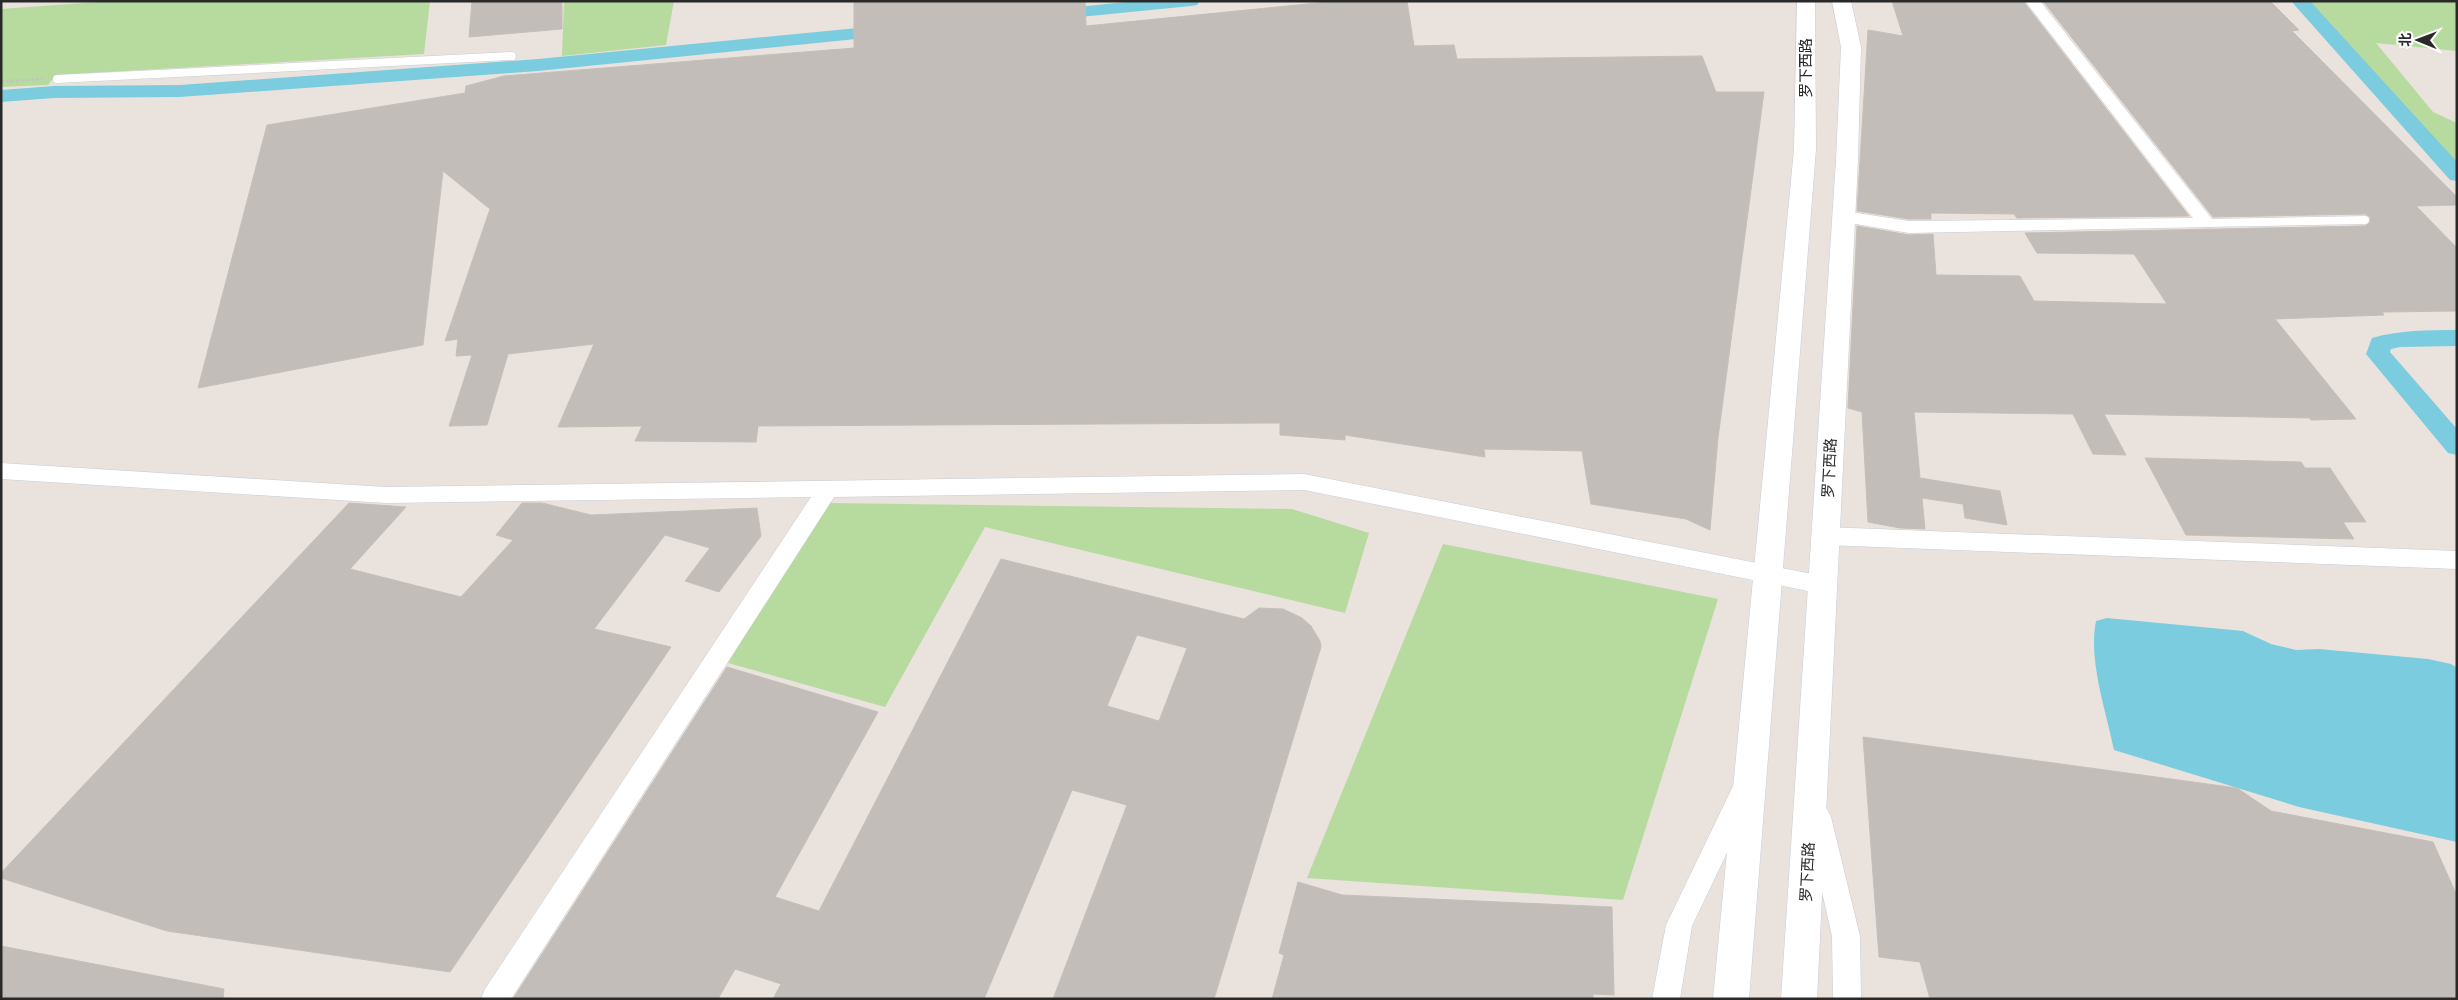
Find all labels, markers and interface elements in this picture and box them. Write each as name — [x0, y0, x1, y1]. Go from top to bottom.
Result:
north arrow — [2393, 15, 2443, 65]
text: 北 — [2396, 33, 2414, 47]
street label: 罗下西路 — [1796, 38, 1815, 98]
street label: 罗下西路 — [1818, 438, 1840, 498]
street label: 罗下西路 — [1796, 842, 1818, 902]

